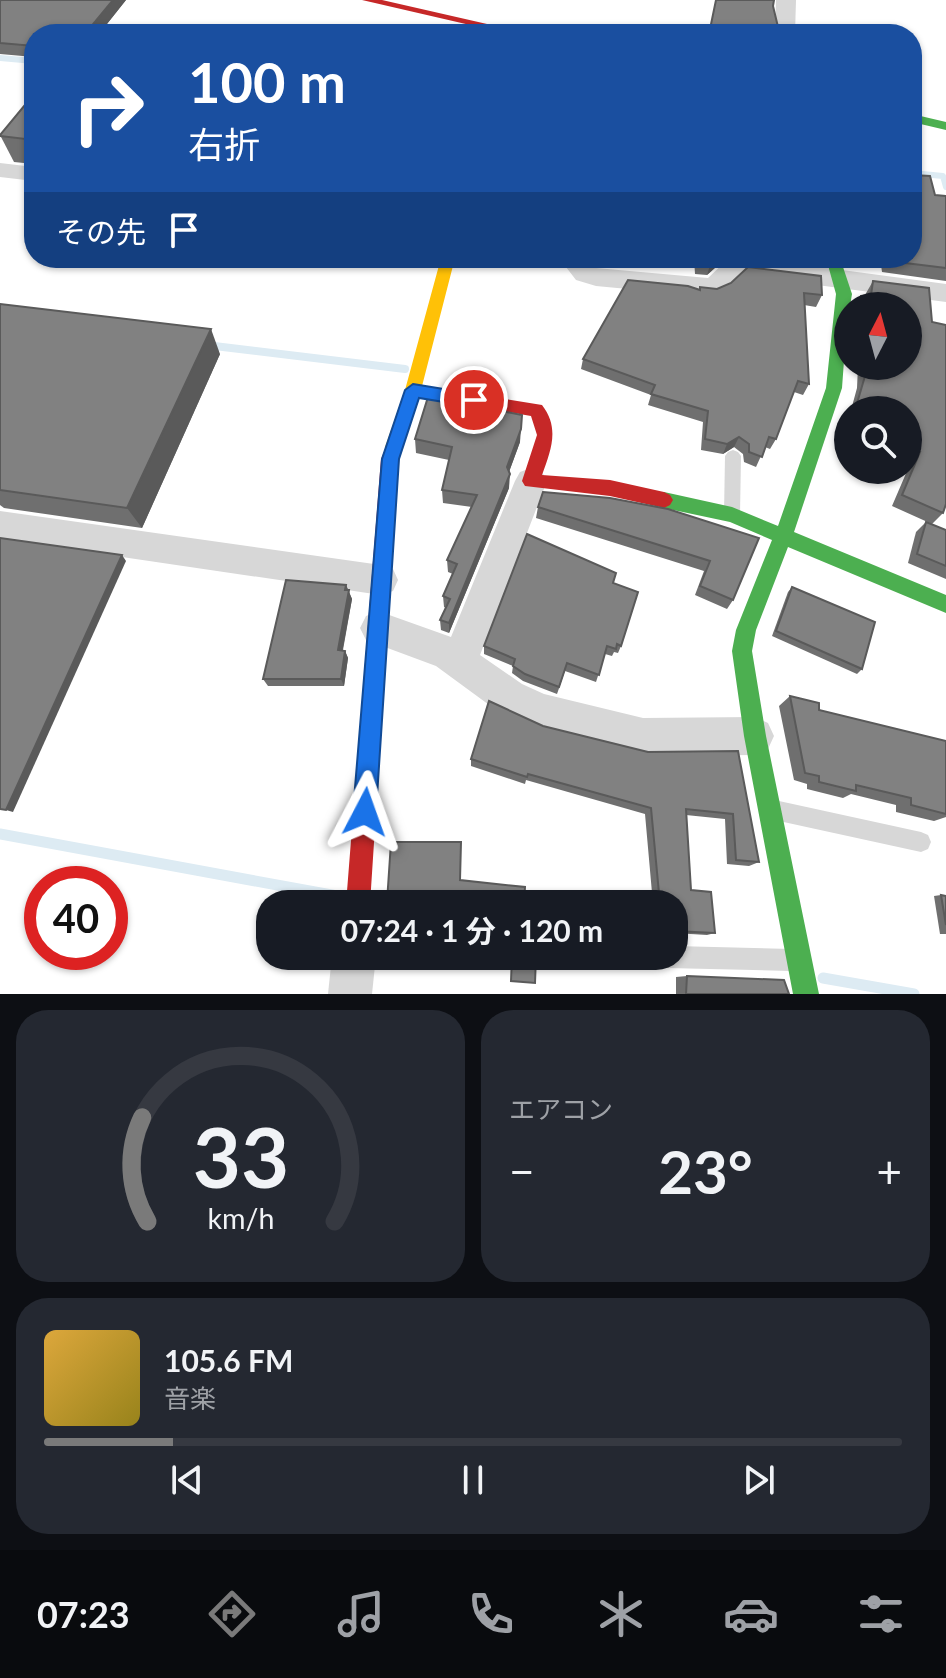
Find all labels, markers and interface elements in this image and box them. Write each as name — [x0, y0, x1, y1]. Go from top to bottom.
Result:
text: 100 m — [188, 48, 346, 115]
icon: right — [56, 56, 160, 160]
text: 右折 — [188, 122, 260, 166]
icon: arrive — [162, 208, 206, 252]
text: その先 — [56, 213, 146, 249]
north arrow — [834, 292, 922, 380]
map controls — [834, 292, 922, 484]
pin — [440, 366, 508, 434]
icon: arrive — [452, 378, 496, 422]
button: search — [834, 396, 922, 484]
position arrow — [323, 770, 407, 854]
speed limit sign: 40 — [24, 866, 128, 970]
text: 07:24 · 1 分 · 120 m — [341, 912, 603, 948]
text: エアコン — [509, 1093, 613, 1125]
text: 33 — [192, 1106, 289, 1206]
text: 23° — [658, 1135, 753, 1207]
text: − — [509, 1145, 535, 1197]
text: + — [876, 1145, 902, 1197]
text: km/h — [207, 1201, 274, 1235]
text: 105.6 FM — [164, 1342, 293, 1378]
text: 音楽 — [164, 1382, 216, 1414]
icon: previous — [165, 1458, 209, 1502]
icon: pause — [451, 1458, 495, 1502]
icon: next — [737, 1458, 781, 1502]
icon: directions — [204, 1586, 260, 1642]
icon: music — [333, 1586, 389, 1642]
icon: phone — [463, 1586, 519, 1642]
icon: climate — [593, 1586, 649, 1642]
icon: car — [723, 1586, 779, 1642]
icon: filters — [853, 1586, 909, 1642]
text: 07:23 — [37, 1592, 130, 1636]

